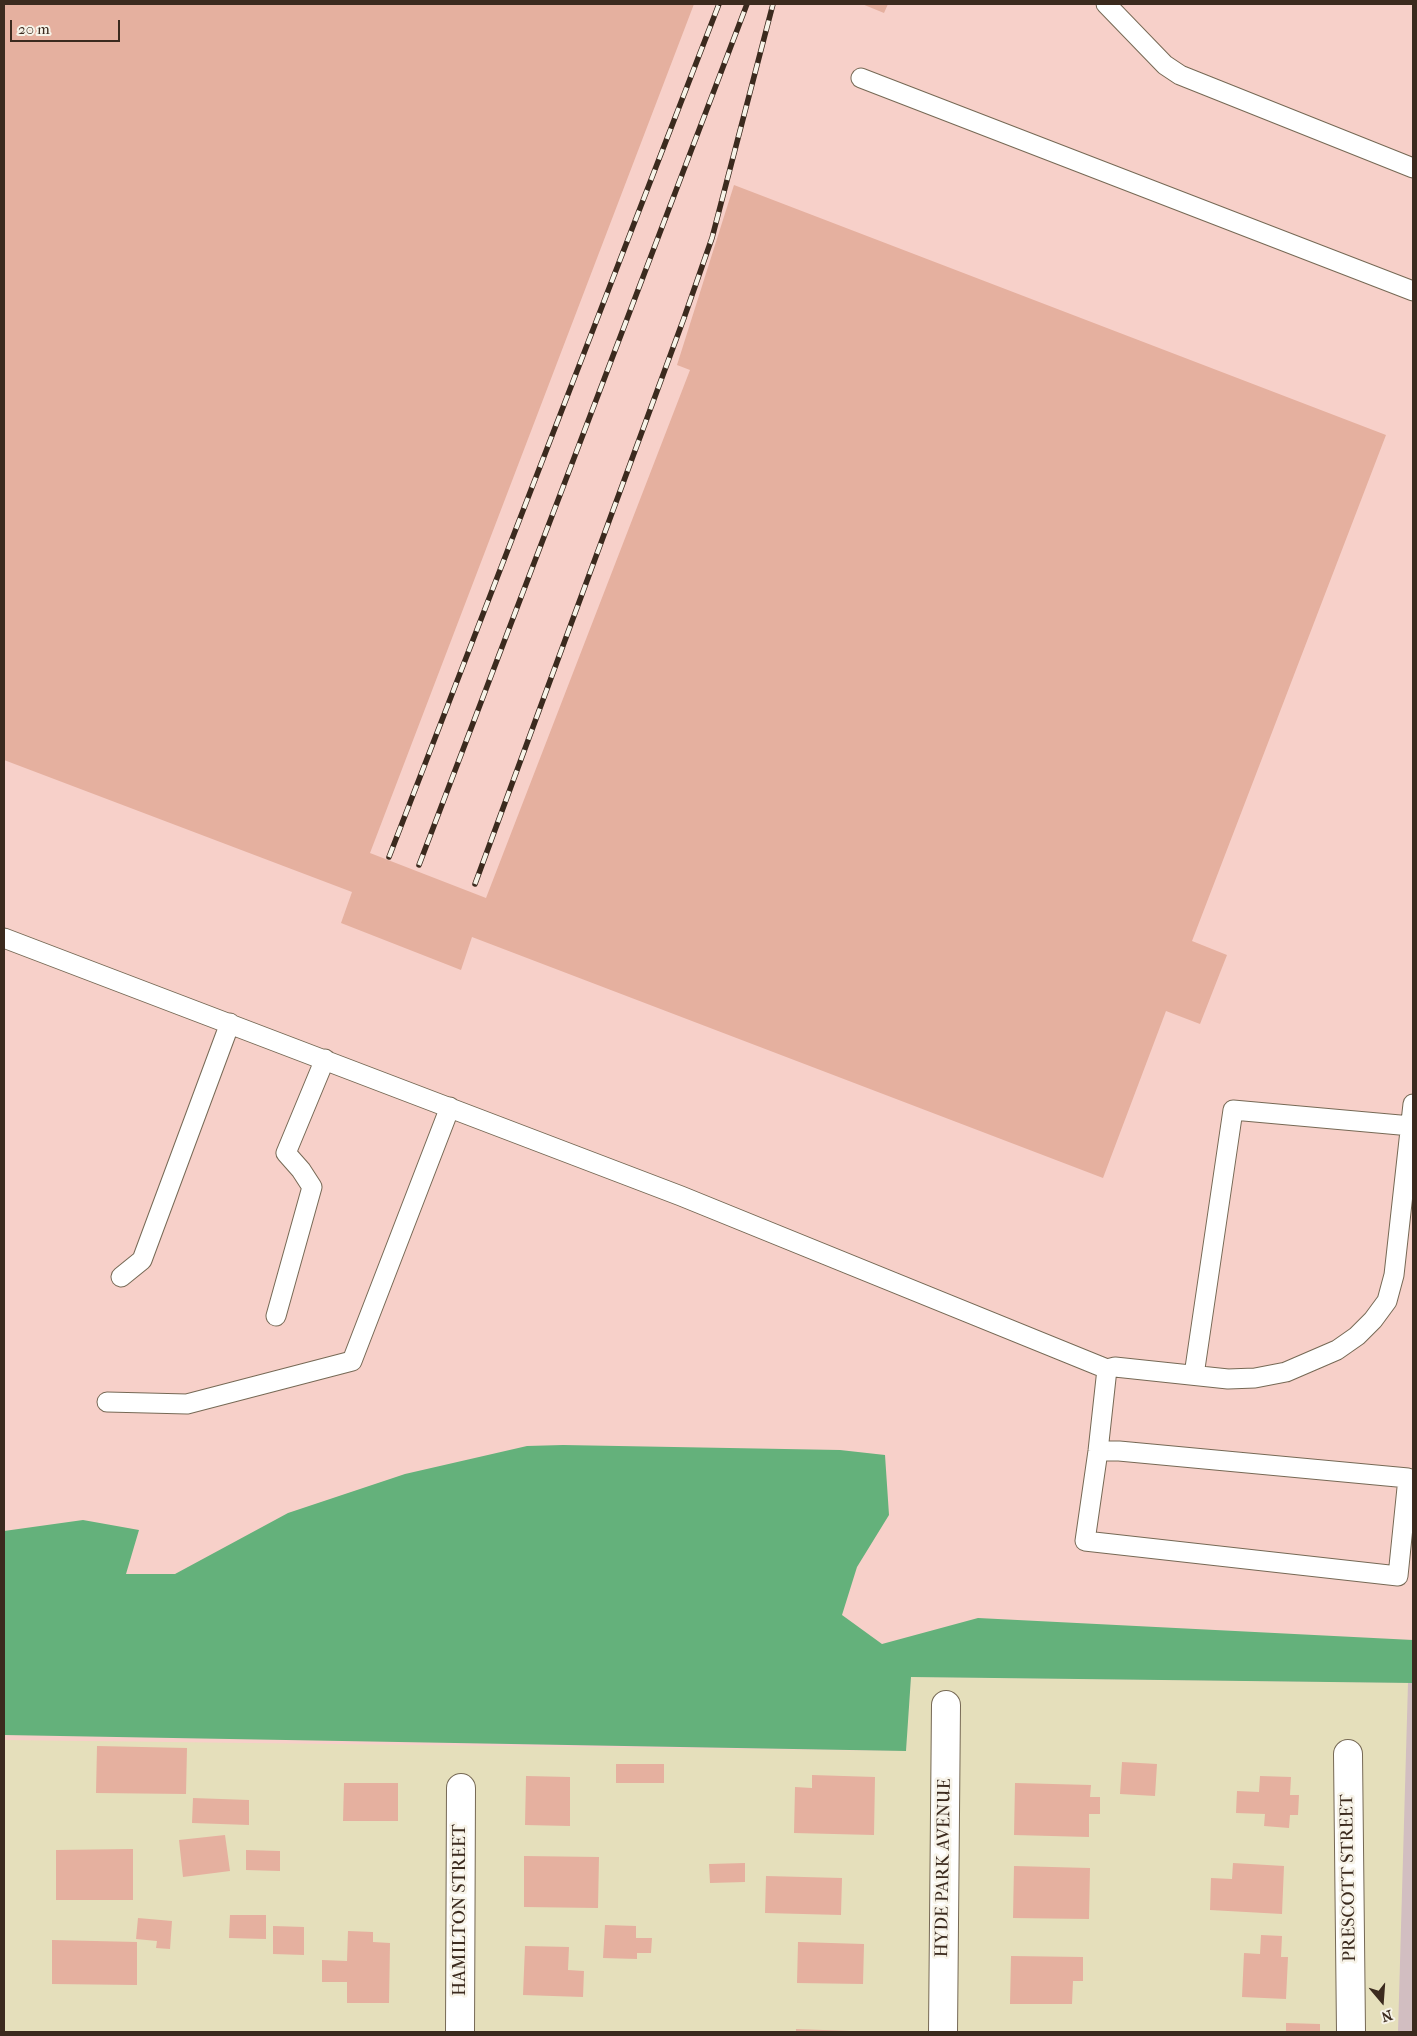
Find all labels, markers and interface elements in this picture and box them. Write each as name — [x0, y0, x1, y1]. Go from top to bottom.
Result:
scale bar — [12, 10, 122, 42]
text: 20 m — [18, 20, 50, 38]
street label: HYDE PARK AVENUE — [932, 1778, 956, 1958]
street label: PRESCOTT STREET — [1337, 1794, 1361, 1962]
street label: HAMILTON STREET — [450, 1824, 472, 1996]
north arrow — [1357, 1976, 1407, 2026]
text: N — [1379, 2006, 1394, 2025]

